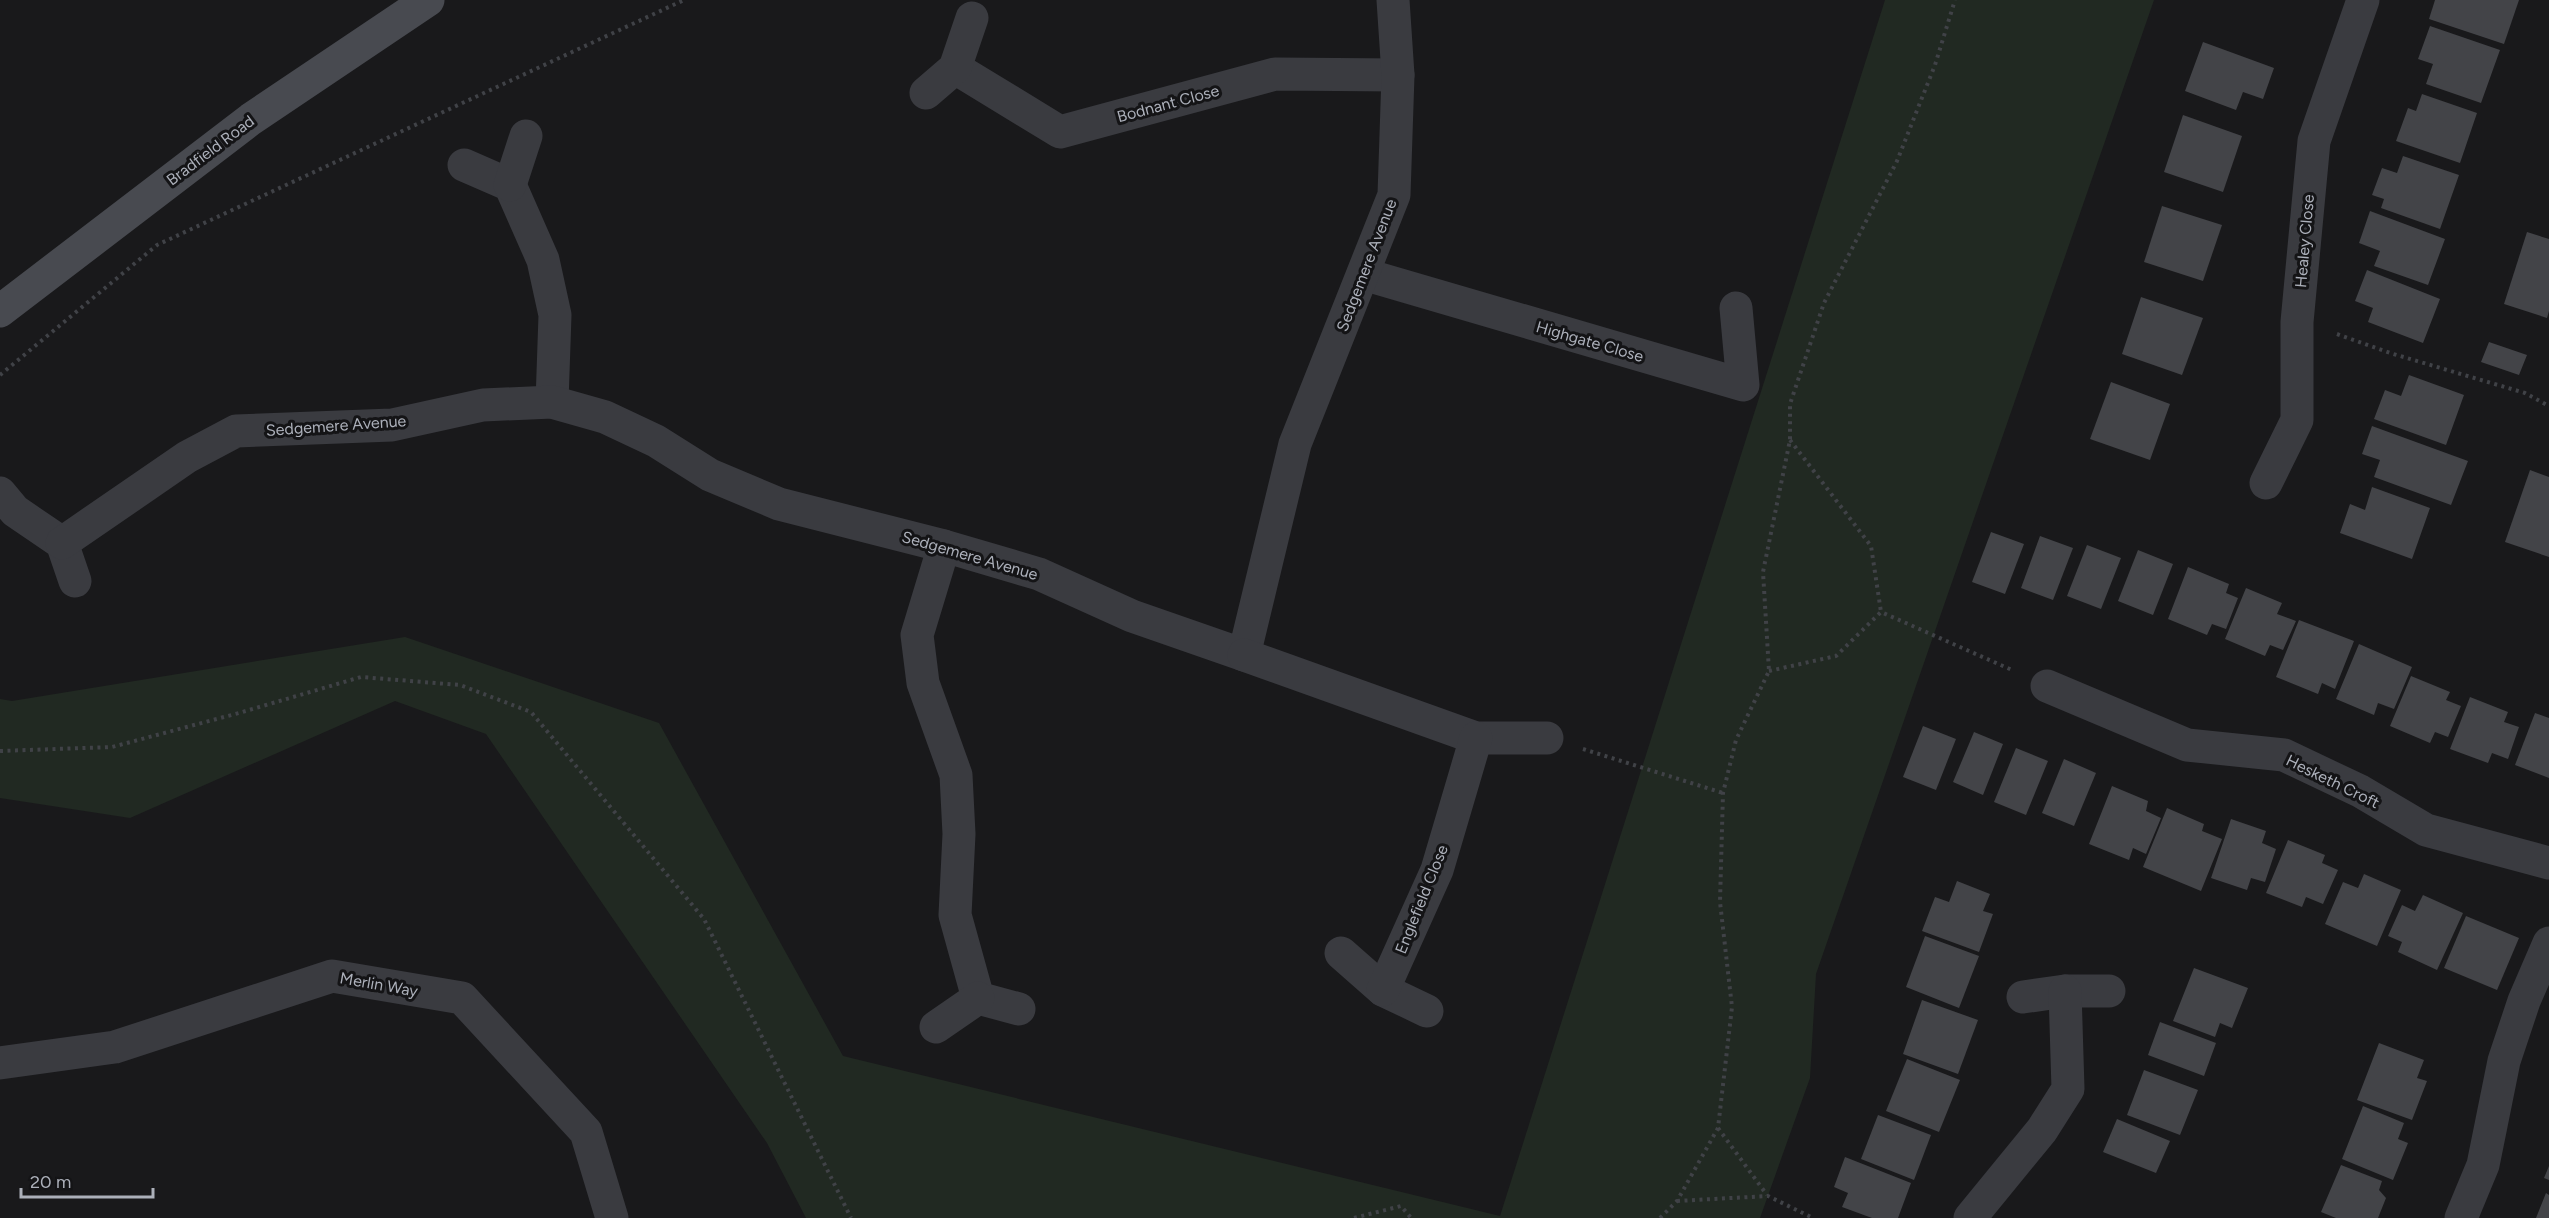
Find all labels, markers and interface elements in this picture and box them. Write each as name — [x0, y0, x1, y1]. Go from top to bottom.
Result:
street label: Bodnant Close — [1115, 81, 1222, 126]
street label: Bradfield Road — [163, 111, 258, 190]
street label: Healey Close — [2291, 193, 2318, 289]
street label: Sedgemere Avenue — [1332, 196, 1401, 334]
street label: Highgate Close — [1534, 317, 1646, 366]
street label: Sedgemere Avenue — [265, 411, 407, 440]
street label: Sedgemere Avenue — [900, 527, 1040, 584]
street label: Hesketh Croft — [2283, 751, 2383, 812]
street label: Englefield Close — [1391, 842, 1452, 956]
street label: Merlin Way — [338, 968, 420, 1001]
scale bar — [21, 1161, 153, 1199]
text: 20 m — [30, 1171, 71, 1193]

